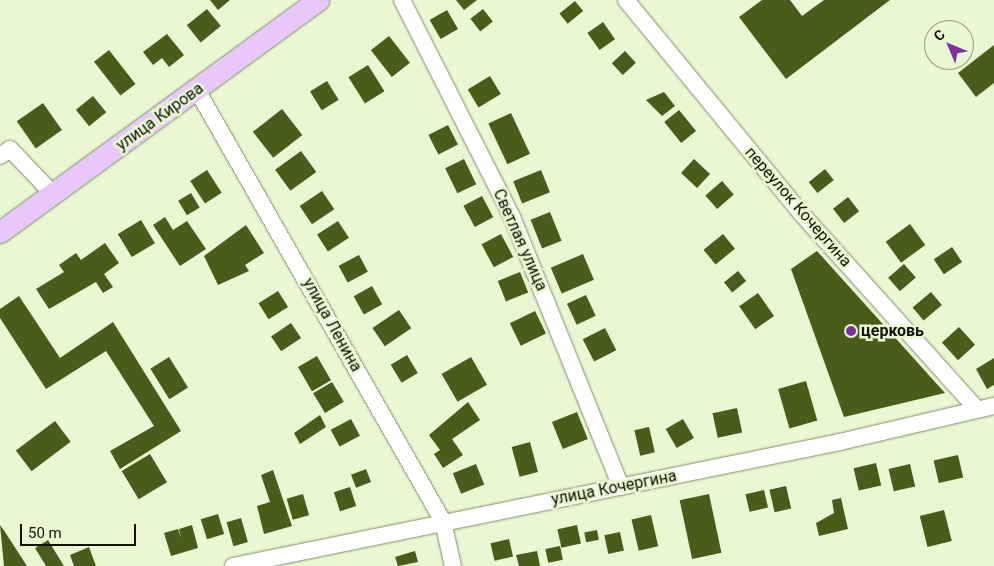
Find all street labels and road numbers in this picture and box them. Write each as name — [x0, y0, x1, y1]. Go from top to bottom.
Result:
street label: улица Кирова — [113, 79, 207, 155]
street label: переулок Кочергина — [741, 143, 855, 271]
street label: Светлая улица — [489, 186, 551, 294]
street label: улица Ленина — [298, 275, 366, 375]
street label: улица Кочергина — [550, 466, 678, 510]

